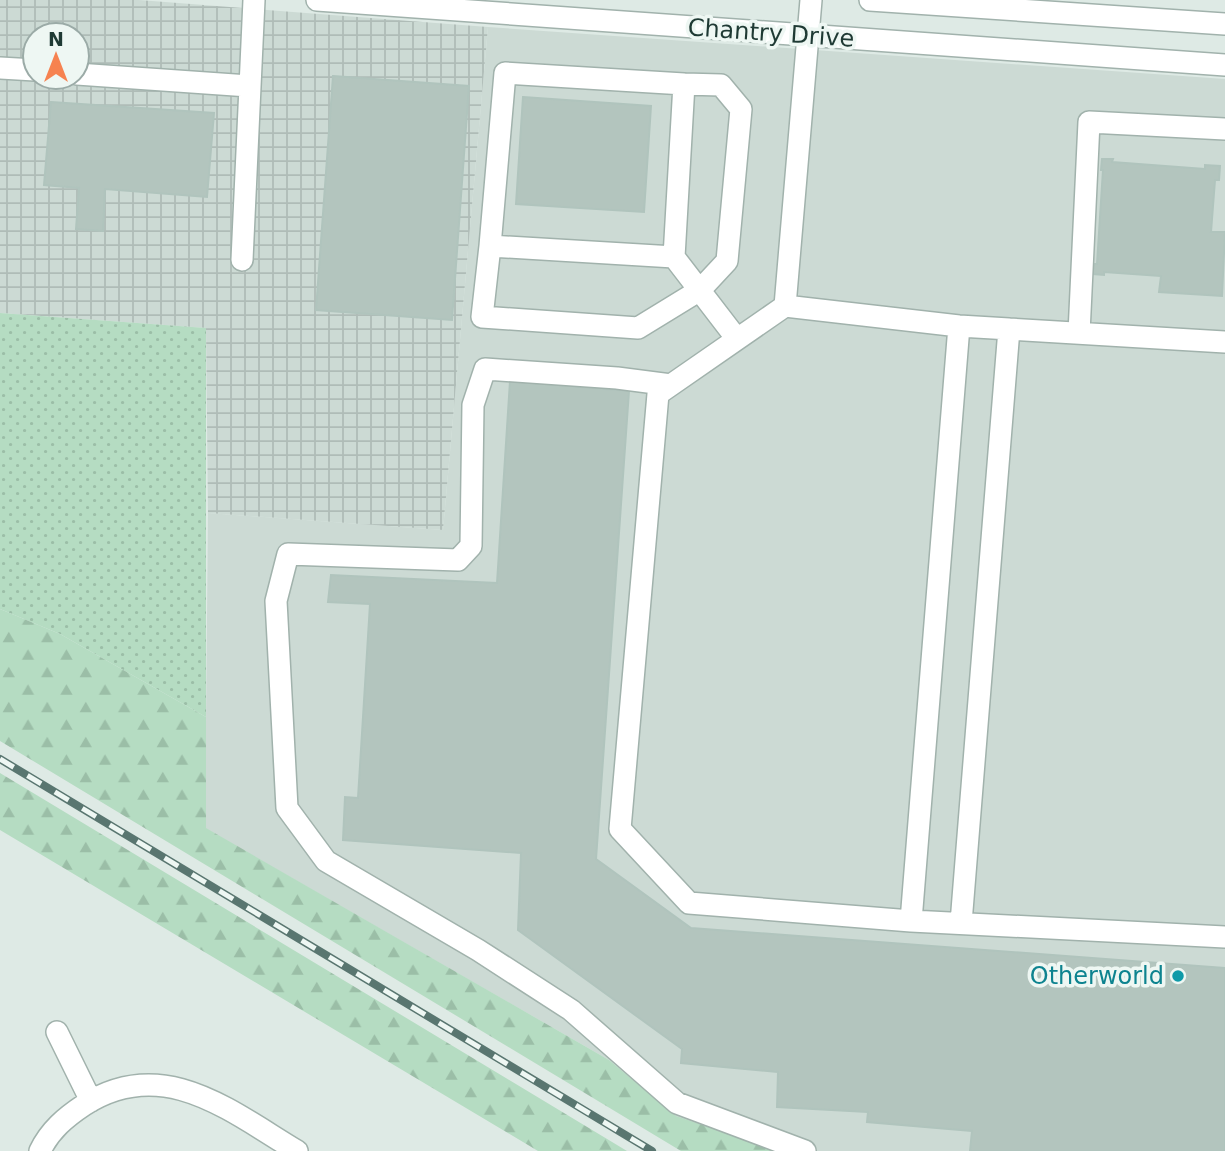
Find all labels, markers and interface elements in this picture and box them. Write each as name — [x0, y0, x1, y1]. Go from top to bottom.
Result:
street label: Chantry Drive — [687, 13, 855, 53]
north arrow — [21, 21, 91, 91]
text: N — [48, 28, 64, 50]
place label: Otherworld — [1030, 962, 1164, 990]
marker: Otherworld — [1170, 968, 1186, 984]

